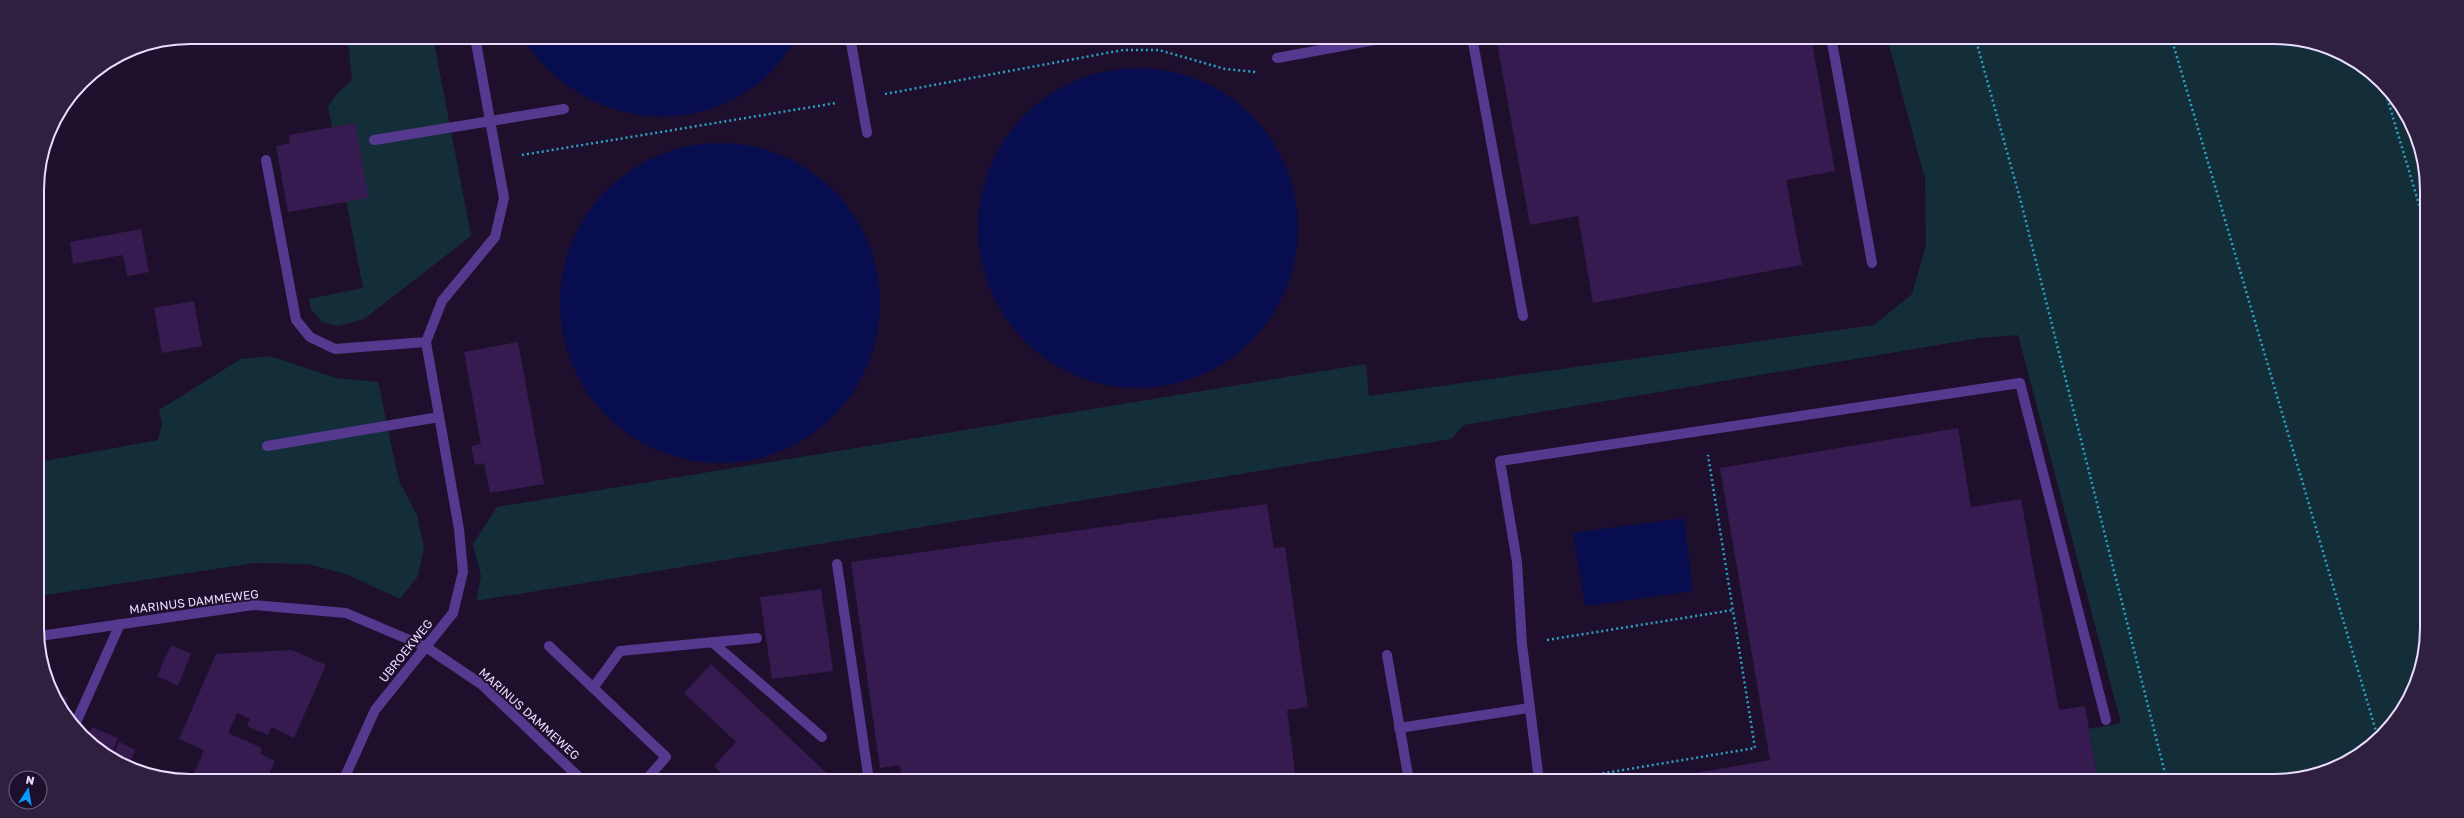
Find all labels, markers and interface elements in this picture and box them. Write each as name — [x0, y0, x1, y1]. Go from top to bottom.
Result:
street label: MARINUS DAMMEWEG — [128, 586, 259, 617]
street label: UBROEKWEG — [376, 616, 436, 685]
street label: MARINUS DAMMEWEG — [476, 664, 583, 763]
north arrow — [8, 770, 48, 810]
text: N — [25, 773, 36, 787]

